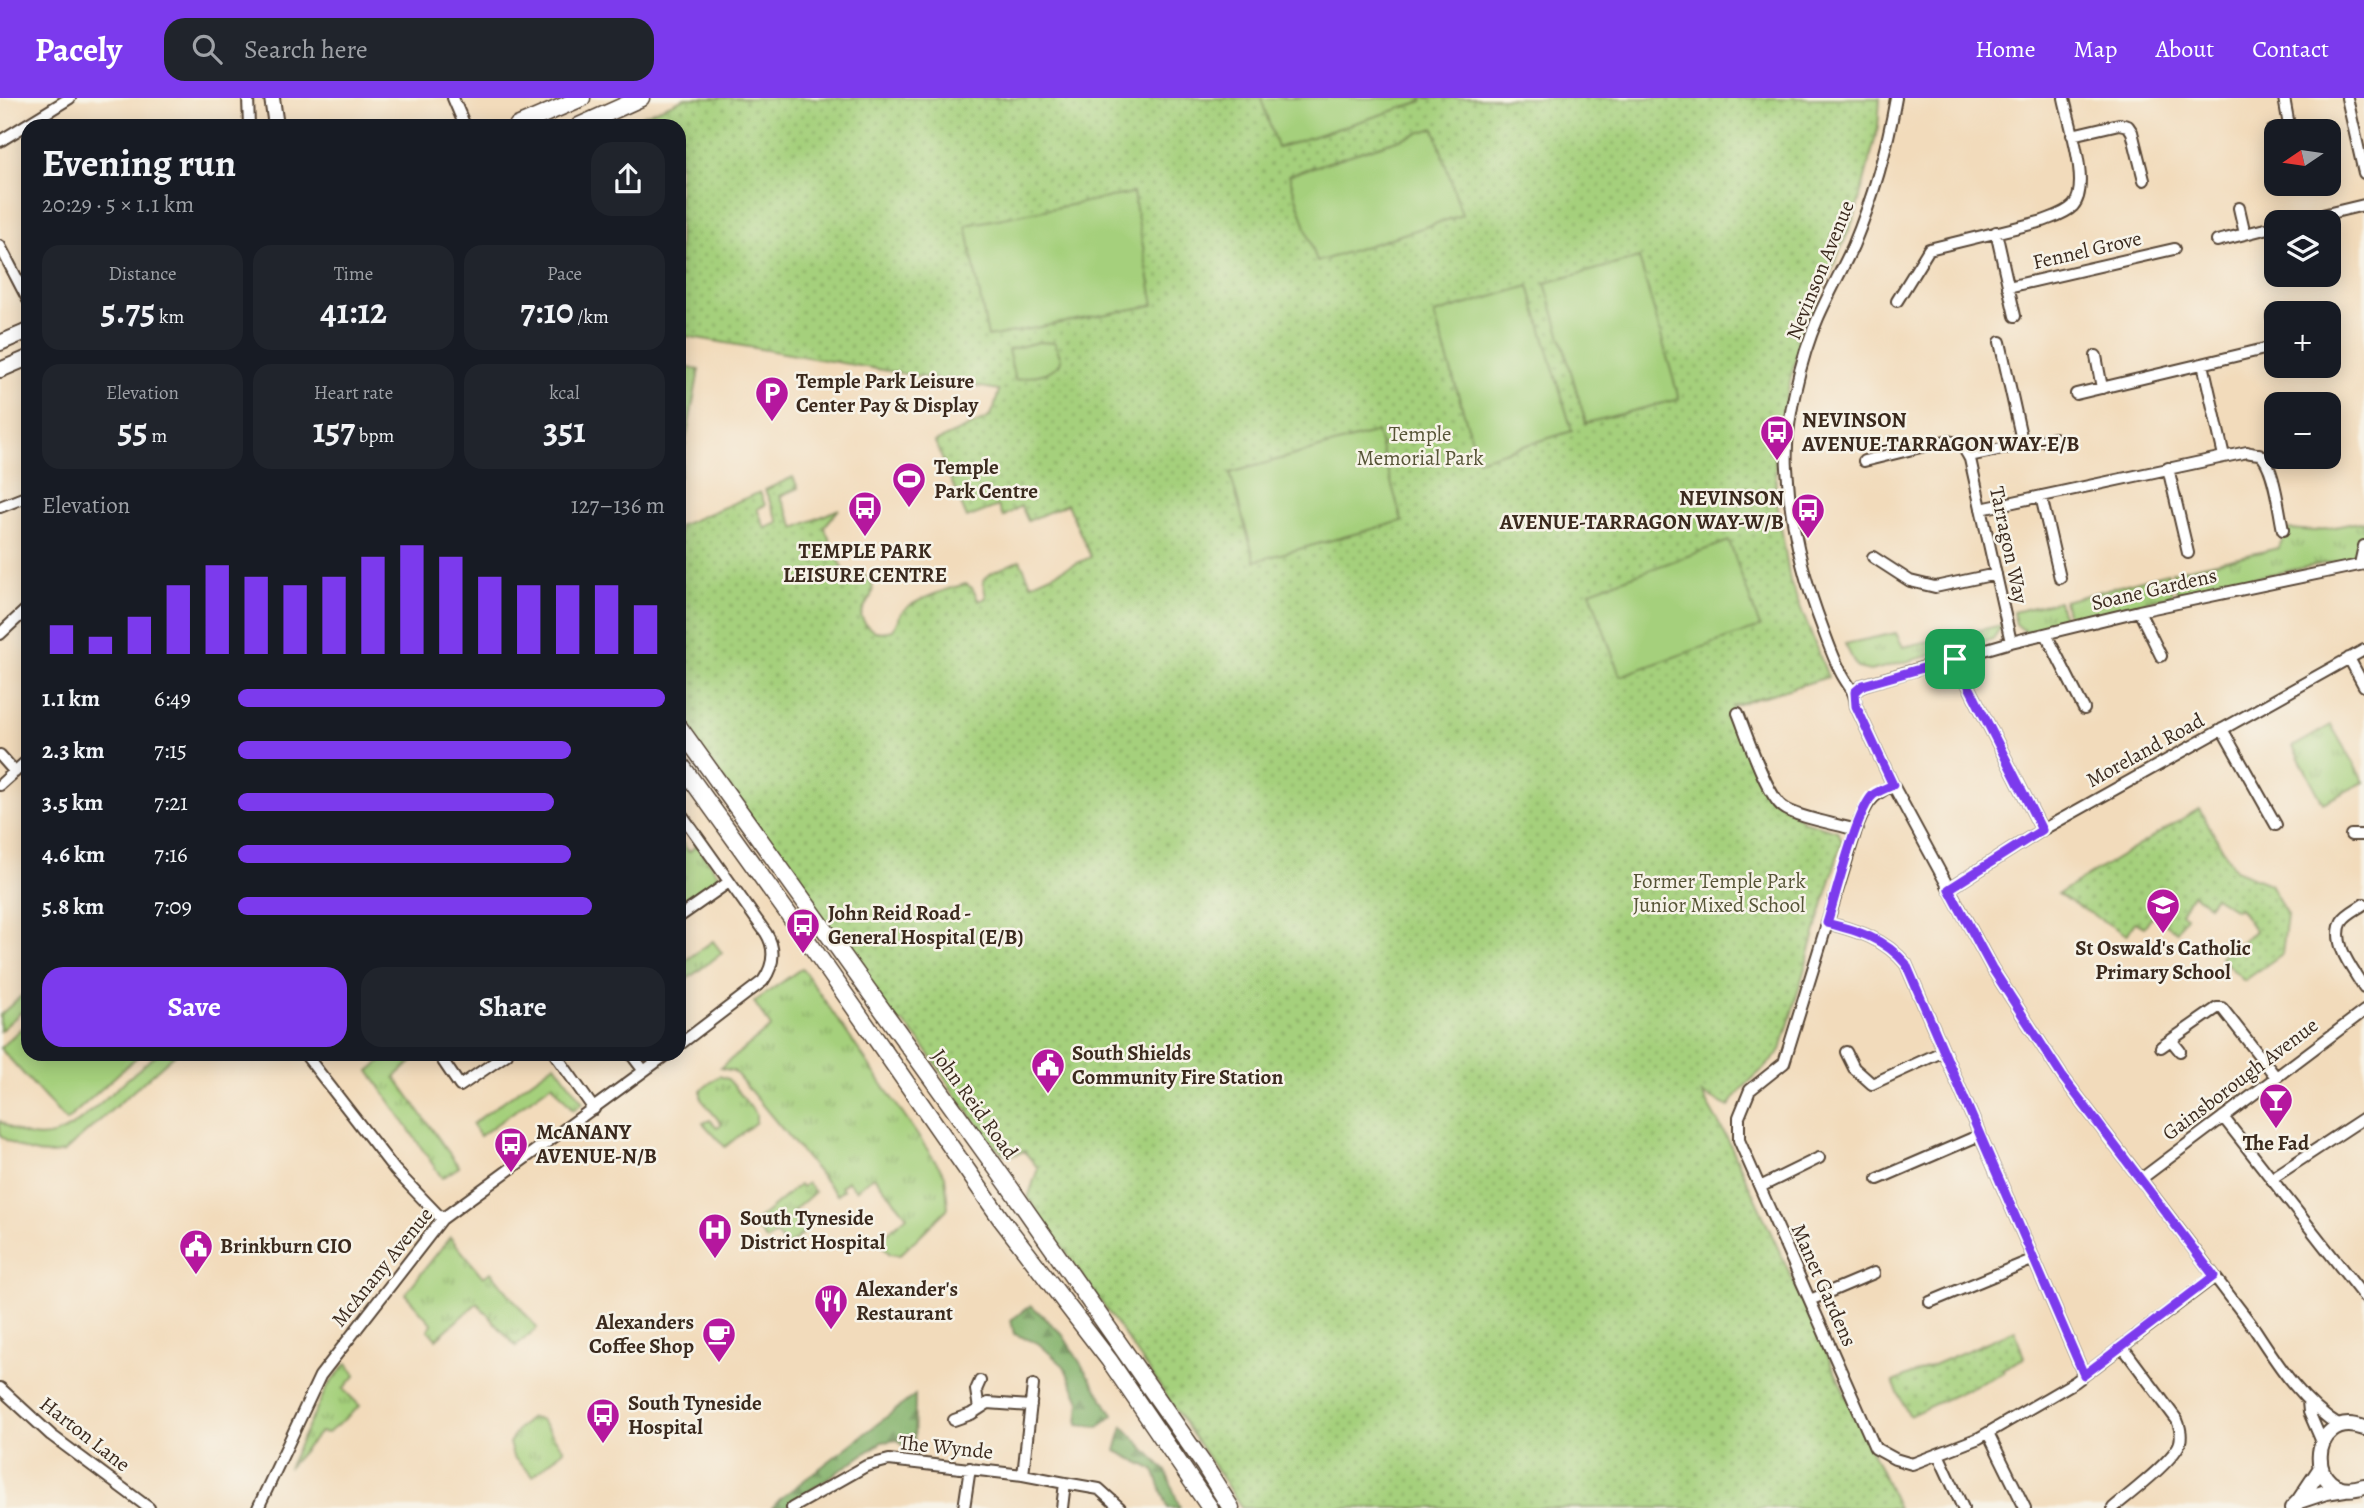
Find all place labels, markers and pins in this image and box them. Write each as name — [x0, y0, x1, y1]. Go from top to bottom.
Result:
place label: Temple Park Leisure Center Pay & Display — [796, 367, 980, 419]
parking icon: Temple Park Leisure Center Pay & Display — [753, 374, 791, 423]
place label: NEVINSON AVENUE-TARRAGON WAY-E/B — [1801, 406, 2079, 458]
bus stop icon: NEVINSON AVENUE-TARRAGON WAY-E/B — [1758, 413, 1796, 462]
place label: Temple Park Centre — [934, 453, 1038, 505]
sports icon: Temple Park Centre — [890, 460, 928, 509]
place label: NEVINSON AVENUE-TARRAGON WAY-W/B — [1499, 484, 1784, 536]
bus stop icon: TEMPLE PARK LEISURE CENTRE — [846, 489, 884, 538]
bus stop icon: NEVINSON AVENUE-TARRAGON WAY-W/B — [1789, 491, 1827, 540]
place label: TEMPLE PARK LEISURE CENTRE — [783, 537, 947, 589]
pin — [1925, 629, 1985, 689]
school or university icon: St Oswald's Catholic Primary School — [2144, 886, 2182, 935]
place label: John Reid Road - General Hospital (E/B) — [828, 899, 1024, 951]
bus stop icon: John Reid Road - General Hospital (E/B) — [784, 906, 822, 955]
place label: St Oswald's Catholic Primary School — [2075, 934, 2251, 986]
place label: South Shields Community Fire Station — [1072, 1039, 1283, 1091]
public building icon: South Shields Community Fire Station — [1029, 1046, 1067, 1095]
bar icon: The Fad — [2257, 1081, 2295, 1130]
place label: McANANY AVENUE-N/B — [535, 1118, 657, 1170]
bus stop icon: McANANY AVENUE-N/B — [492, 1125, 530, 1174]
place label: The Fad — [2243, 1129, 2310, 1157]
place label: South Tyneside District Hospital — [740, 1204, 886, 1256]
hospital icon: South Tyneside District Hospital — [696, 1211, 734, 1260]
public building icon: Brinkburn CIO — [177, 1227, 215, 1276]
place label: Brinkburn CIO — [220, 1232, 352, 1260]
place label: Alexander's Restaurant — [855, 1275, 958, 1327]
restaurant icon: Alexander's Restaurant — [812, 1282, 850, 1331]
place label: Alexanders Coffee Shop — [589, 1308, 694, 1360]
cafe icon: Alexanders Coffee Shop — [700, 1315, 738, 1364]
place label: South Tyneside Hospital — [628, 1389, 762, 1441]
bus stop icon: South Tyneside Hospital — [584, 1396, 622, 1445]

